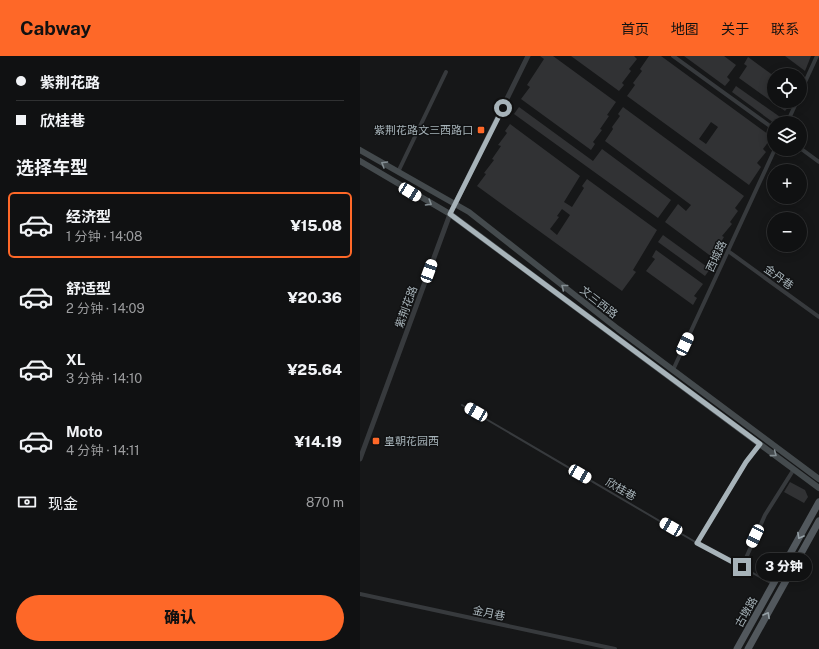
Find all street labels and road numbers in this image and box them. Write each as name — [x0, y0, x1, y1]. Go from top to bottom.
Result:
street label: 西城路 — [704, 239, 728, 273]
street label: 金丹巷 — [762, 262, 796, 292]
street label: 紫荆花路 — [393, 284, 419, 330]
street label: 文三西路 — [578, 284, 620, 320]
street label: 欣桂巷 — [604, 476, 638, 502]
street label: 古墩路 — [733, 595, 759, 629]
street label: 金月巷 — [472, 604, 506, 622]

